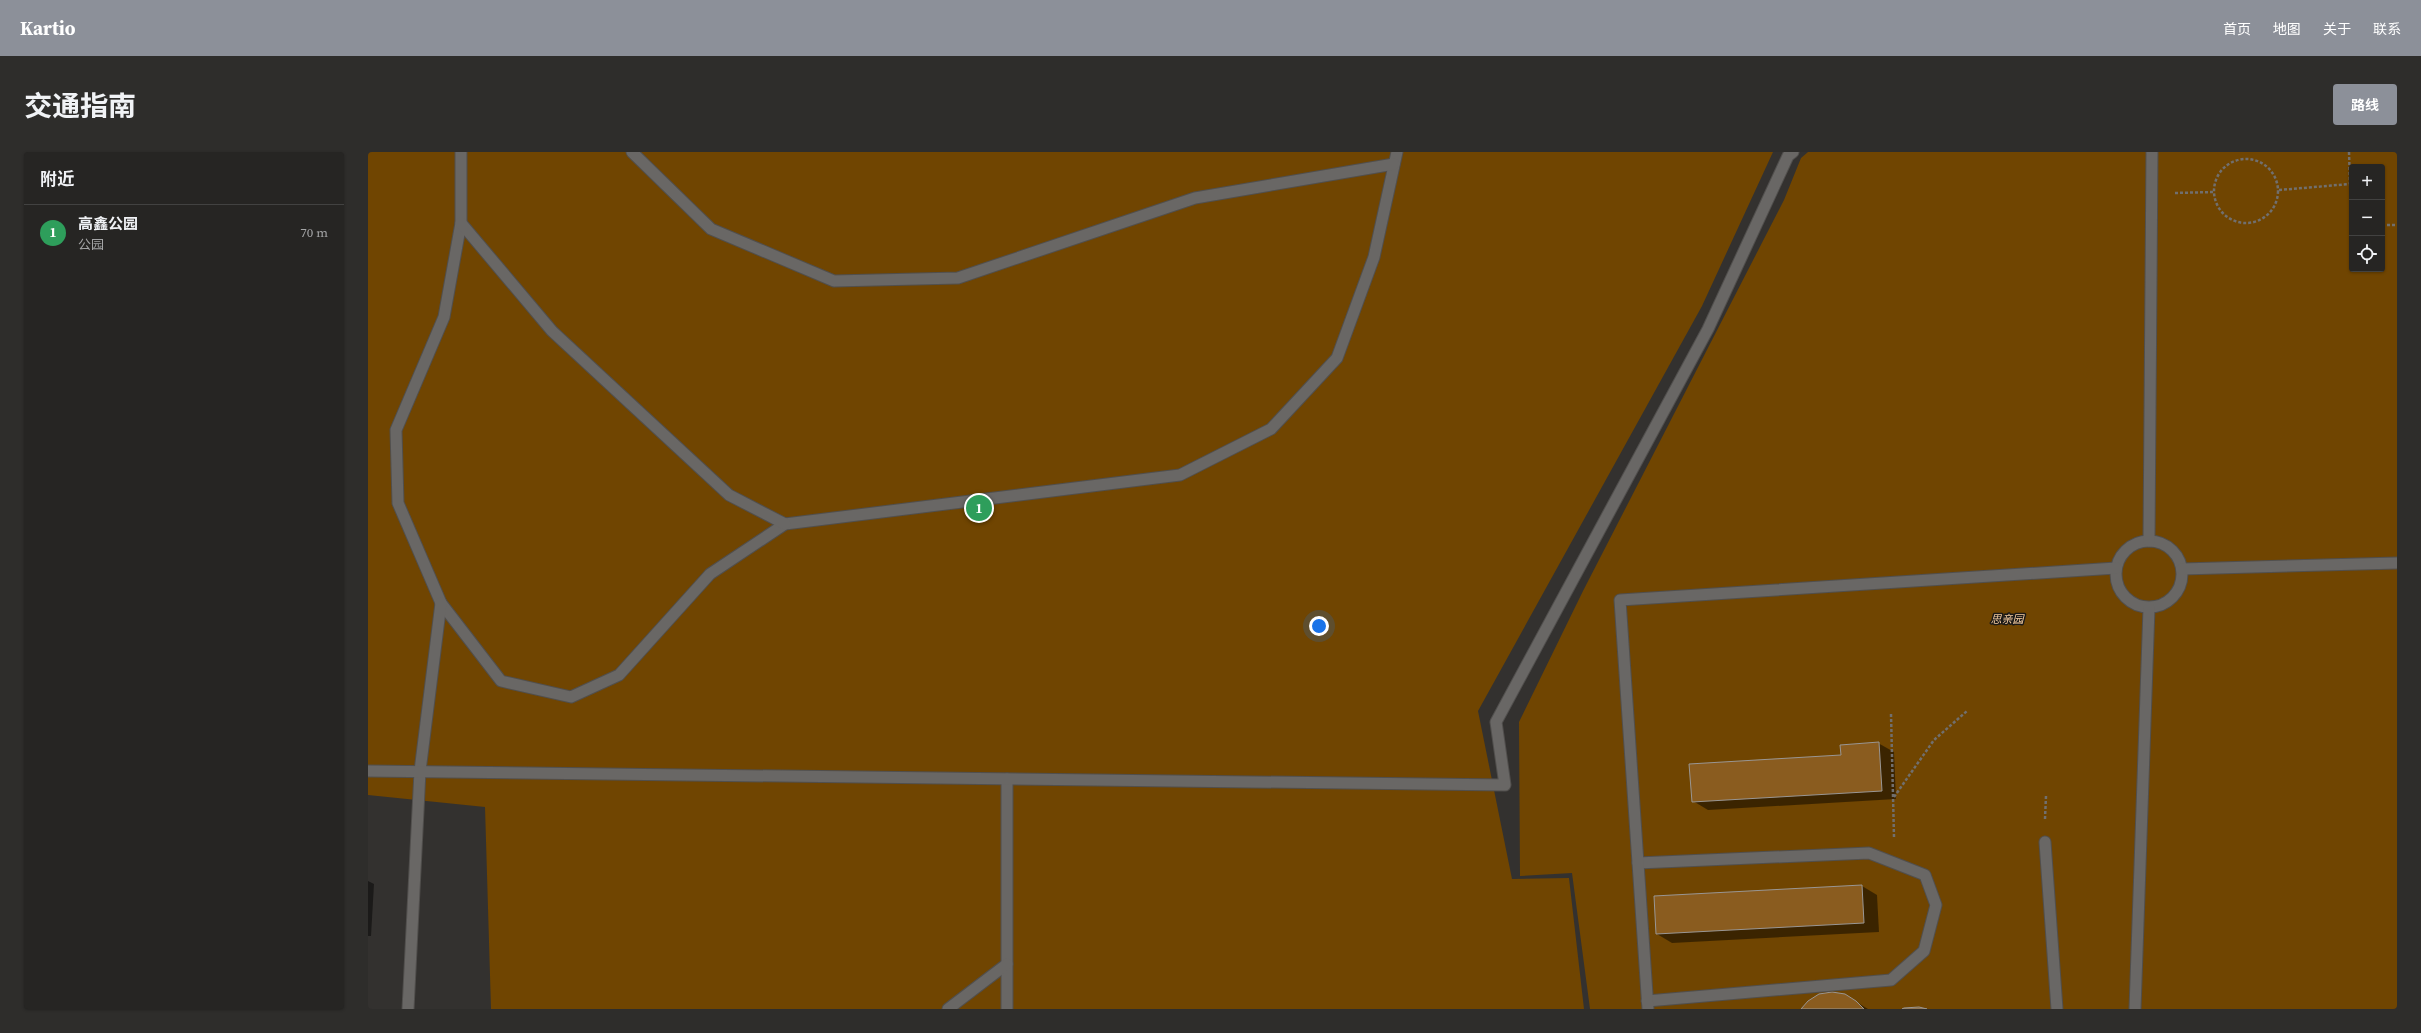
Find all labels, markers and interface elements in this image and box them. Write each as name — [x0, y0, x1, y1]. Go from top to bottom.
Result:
text: Kartio — [20, 15, 76, 41]
text: 首页 — [2223, 19, 2251, 39]
text: 地图 — [2273, 19, 2301, 39]
text: 关于 — [2323, 19, 2351, 39]
text: 联系 — [2373, 19, 2401, 39]
button: 路线 — [2333, 84, 2397, 125]
text: 交通指南 — [24, 87, 136, 125]
map controls — [2349, 164, 2385, 272]
button: + — [2349, 164, 2385, 200]
text: 附近 — [40, 167, 74, 191]
button: − — [2349, 200, 2385, 236]
text: 高鑫公园 — [78, 213, 138, 234]
text: 1 — [49, 224, 57, 241]
text: 70 m — [300, 224, 328, 241]
text: 公园 — [78, 236, 104, 253]
button: locate — [2349, 236, 2385, 272]
pin: 1 — [966, 493, 992, 523]
park label: 思亲园 — [1991, 612, 2025, 627]
your location — [1309, 616, 1329, 636]

